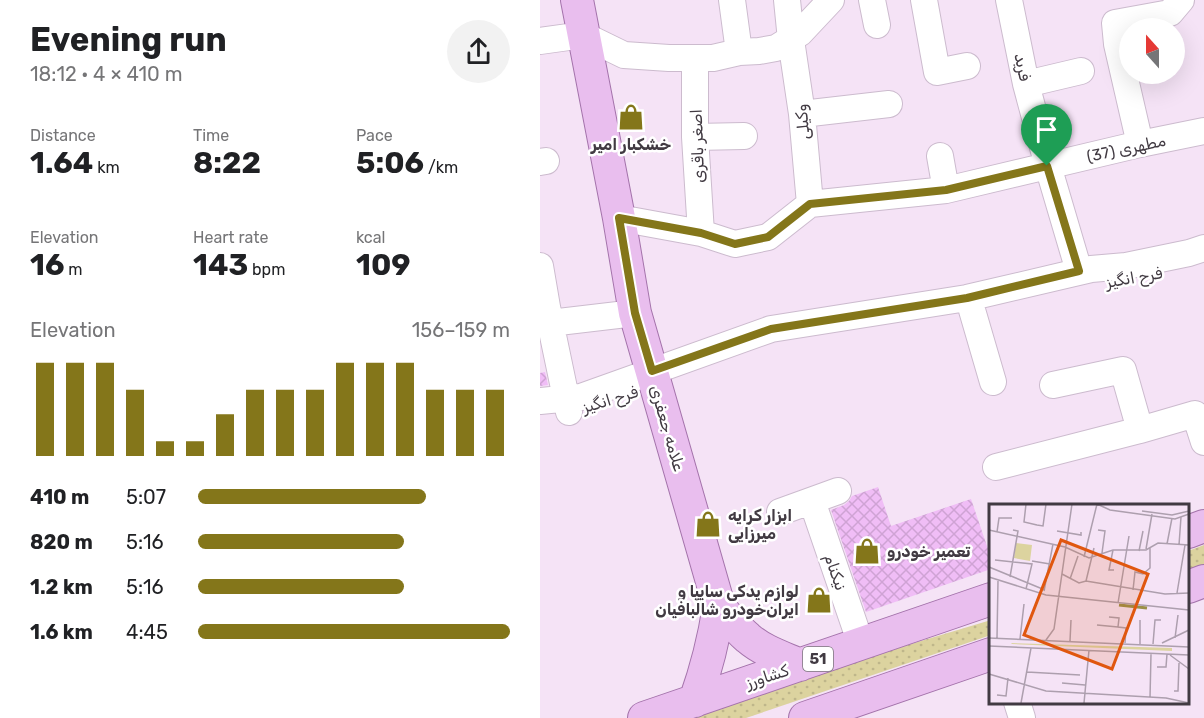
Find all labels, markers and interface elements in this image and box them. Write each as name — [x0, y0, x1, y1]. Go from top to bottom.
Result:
north arrow — [1119, 18, 1185, 84]
map controls — [1119, 18, 1185, 84]
text: Evening run — [30, 20, 227, 59]
button: share — [447, 20, 510, 83]
street label: فرید — [1009, 51, 1035, 83]
text: 18:12 · 4 × 410 m — [30, 62, 182, 86]
shop icon: خشکبار امیر — [616, 102, 646, 132]
street label: وکیلی — [791, 103, 815, 141]
pin — [1021, 104, 1072, 166]
street label: اصغر باقری — [687, 109, 709, 183]
icon: arrive — [1030, 113, 1063, 146]
text: Distance — [30, 126, 96, 145]
text: Time — [193, 126, 229, 145]
text: Pace — [356, 126, 393, 145]
street label: مطهری (37) — [1085, 131, 1168, 167]
place label: خشکبار امیر — [590, 135, 671, 154]
text: 1.64 — [30, 145, 93, 181]
text: 8:22 — [193, 145, 261, 181]
text: 5:06 — [356, 145, 424, 181]
text: km — [93, 158, 120, 177]
text: /km — [424, 158, 458, 177]
text: Elevation — [30, 228, 99, 247]
text: Heart rate — [193, 228, 268, 247]
text: kcal — [356, 228, 385, 247]
text: 16 — [30, 247, 64, 283]
text: 143 — [193, 247, 248, 283]
text: 109 — [356, 247, 411, 283]
text: m — [64, 260, 83, 279]
text: bpm — [248, 260, 285, 279]
street label: فرح انگیز — [1103, 263, 1165, 294]
text: Elevation — [30, 318, 116, 342]
text: 156–159 m — [412, 318, 510, 342]
street label: فرح انگیز — [579, 382, 641, 419]
street label: علامه جعفری — [645, 383, 689, 474]
text: 410 m — [30, 485, 89, 509]
text: 5:07 — [126, 485, 166, 509]
inset map — [989, 504, 1189, 703]
place label: ابزار کرایه میرزایی — [728, 506, 792, 543]
shop icon: ابزار کرایه میرزایی — [693, 509, 723, 539]
text: 820 m — [30, 530, 93, 554]
text: 5:16 — [126, 530, 164, 554]
shop icon: تعمیر خودرو — [852, 536, 882, 566]
place label: تعمیر خودرو — [887, 542, 971, 561]
street label: نیکنام — [820, 551, 851, 593]
text: 1.2 km — [30, 575, 93, 599]
text: 5:16 — [126, 575, 164, 599]
place label: لوازم یدکی سایپا و ایران‌خودرو شالبافیان — [655, 582, 799, 619]
shop icon: لوازم یدکی سایپا و ایران‌خودرو شالبافیان — [804, 585, 834, 615]
text: 1.6 km — [30, 620, 93, 644]
text: 4:45 — [126, 620, 168, 644]
road number: 51 — [803, 647, 833, 671]
street label: کشاورز — [742, 660, 792, 694]

